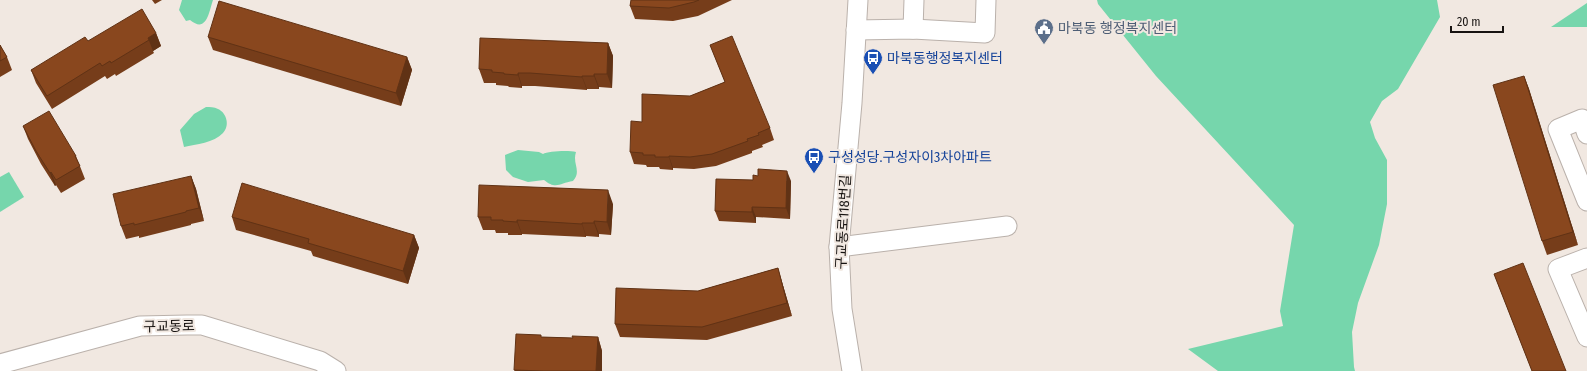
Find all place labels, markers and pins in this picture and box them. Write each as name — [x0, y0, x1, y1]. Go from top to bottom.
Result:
public building icon: 마북동 행정복지센터 — [1033, 17, 1055, 45]
place label: 마북동 행정복지센터 — [1058, 20, 1177, 37]
bus stop icon: 마북동행정복지센터 — [862, 47, 884, 75]
place label: 마북동행정복지센터 — [887, 50, 1003, 67]
bus stop icon: 구성성당.구성자이3차아파트 — [803, 146, 825, 174]
place label: 구성성당.구성자이3차아파트 — [828, 149, 992, 166]

